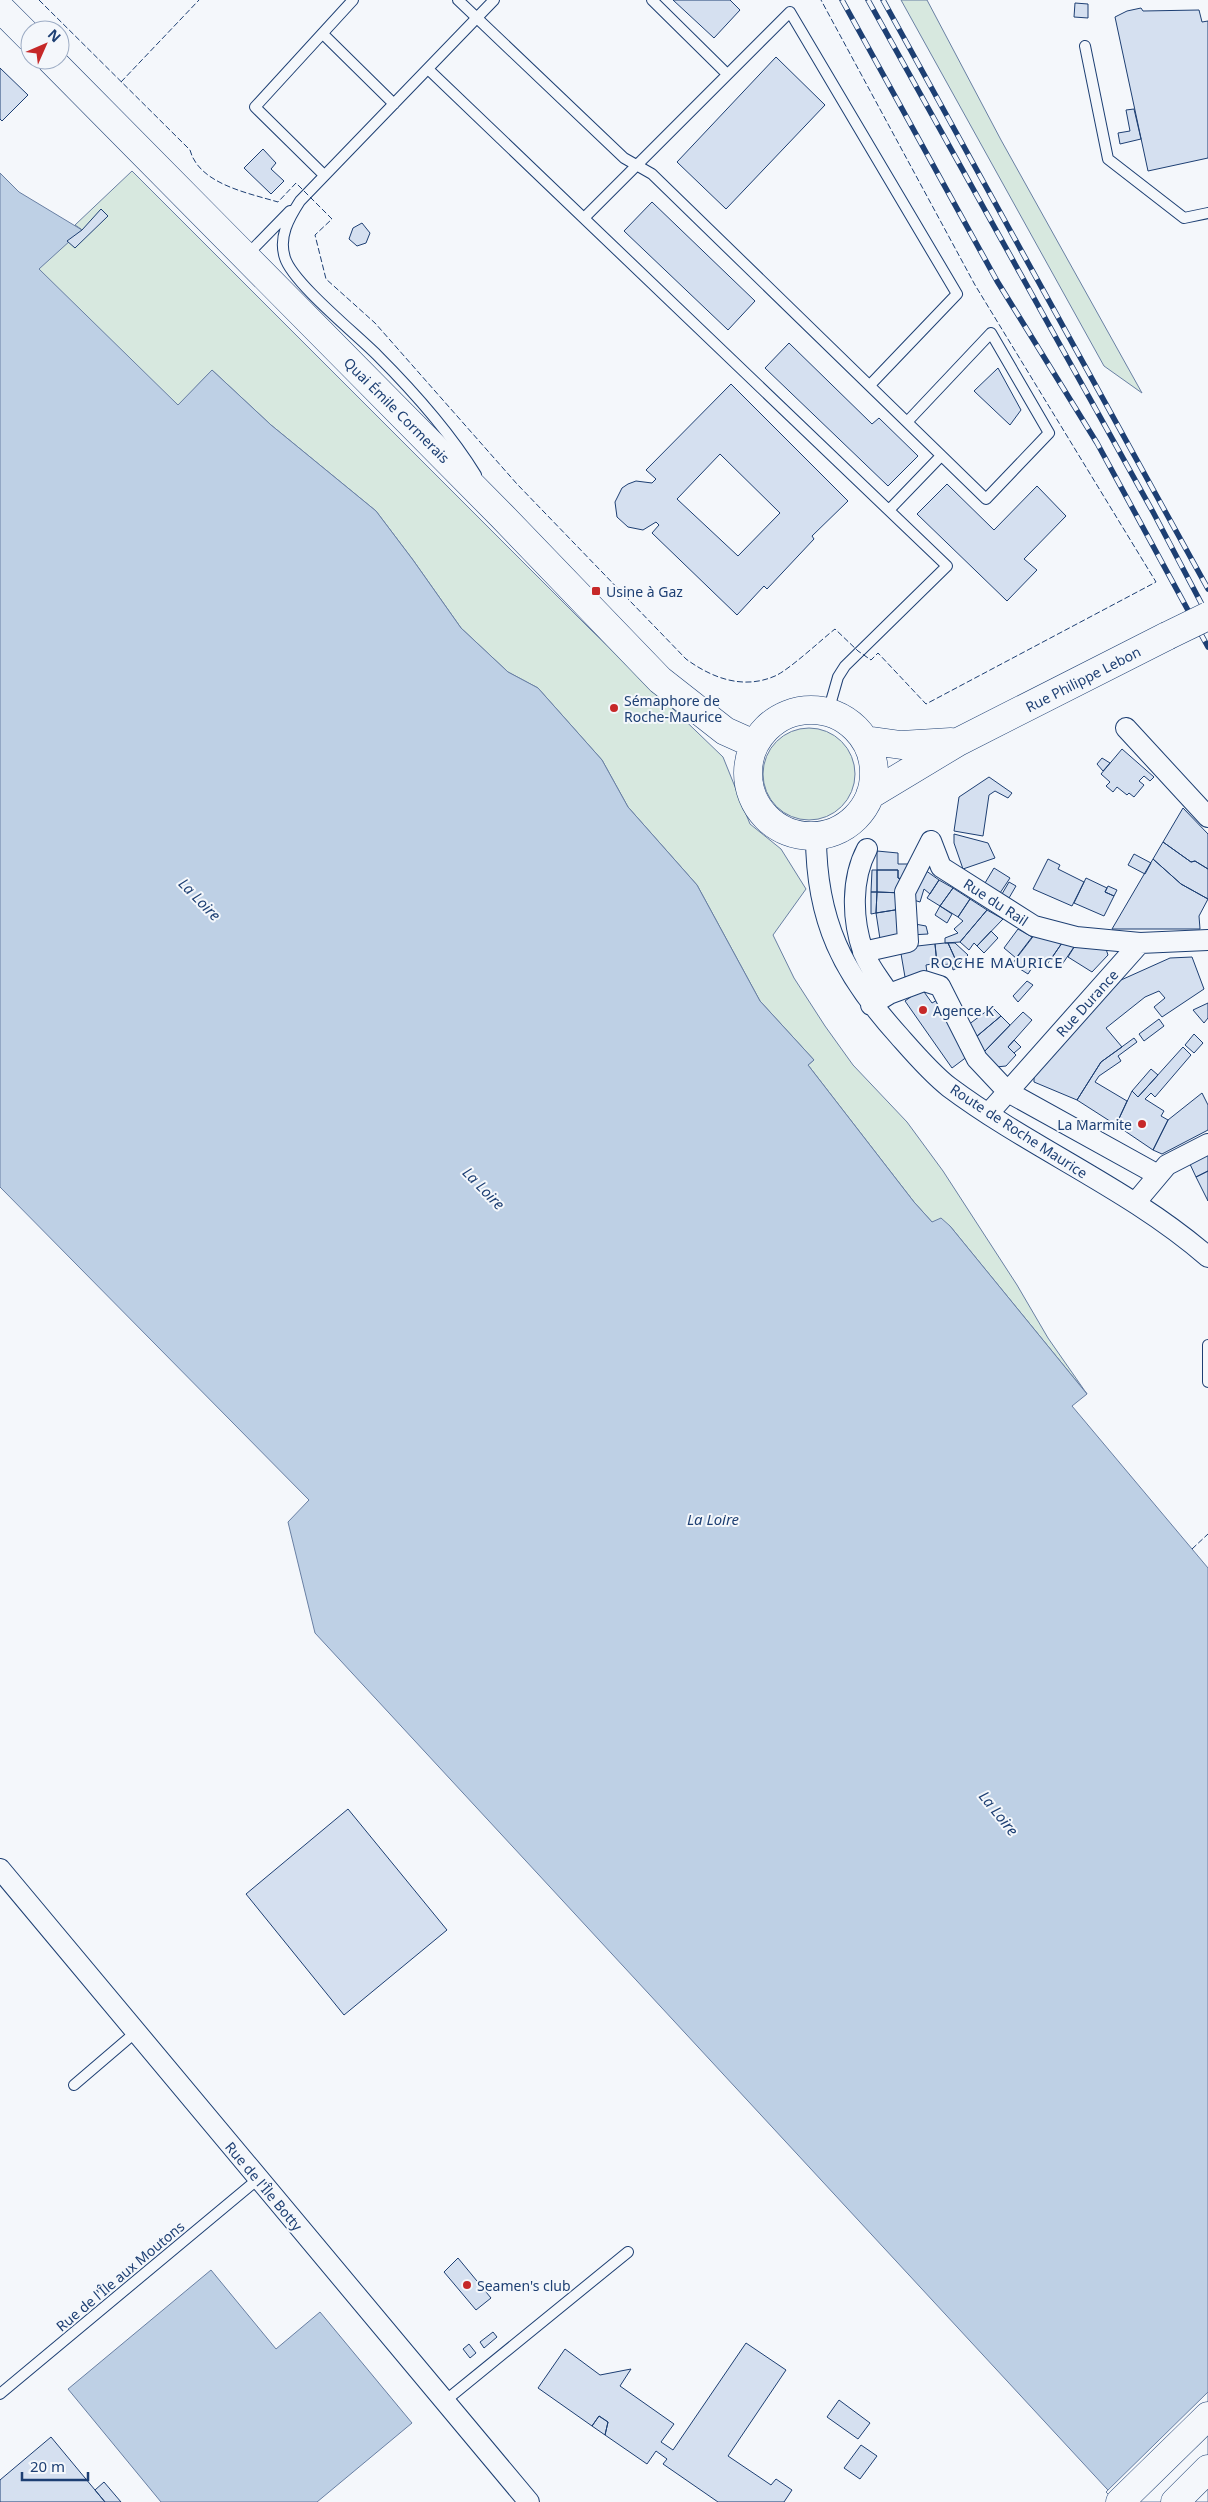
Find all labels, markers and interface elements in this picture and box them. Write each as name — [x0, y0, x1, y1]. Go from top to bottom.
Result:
north arrow — [20, 20, 70, 70]
text: N — [44, 25, 65, 46]
street label: Quai Émile Cormerais — [340, 353, 454, 467]
place label: Usine à Gaz — [606, 582, 683, 601]
marker: Usine à Gaz — [590, 585, 602, 597]
street label: Rue Philippe Lebon — [1022, 642, 1144, 716]
place label: Sémaphore de Roche-Maurice — [624, 691, 722, 726]
marker: Sémaphore de Roche-Maurice — [608, 702, 620, 714]
water label: La Loire — [175, 873, 226, 925]
street label: Rue du Rail — [960, 874, 1032, 930]
district label: ROCHE MAURICE — [930, 952, 1064, 972]
street label: Rue Durance — [1052, 965, 1122, 1041]
place label: Agence K — [933, 1001, 994, 1020]
marker: Agence K — [917, 1004, 929, 1016]
street label: Route de Roche Maurice — [947, 1079, 1091, 1183]
place label: La Marmite — [1057, 1115, 1132, 1134]
marker: La Marmite — [1136, 1118, 1148, 1130]
water label: La Loire — [459, 1162, 510, 1214]
water label: La Loire — [687, 1509, 740, 1529]
water label: La Loire — [975, 1786, 1024, 1840]
street label: Rue de l'Île Botty — [221, 2138, 307, 2235]
street label: Rue de l'Île aux Moutons — [52, 2216, 188, 2335]
place label: Seamen's club — [477, 2276, 571, 2295]
marker: Seamen's club — [461, 2279, 473, 2291]
scale bar — [22, 2450, 89, 2482]
text: 20 m — [30, 2456, 65, 2476]

